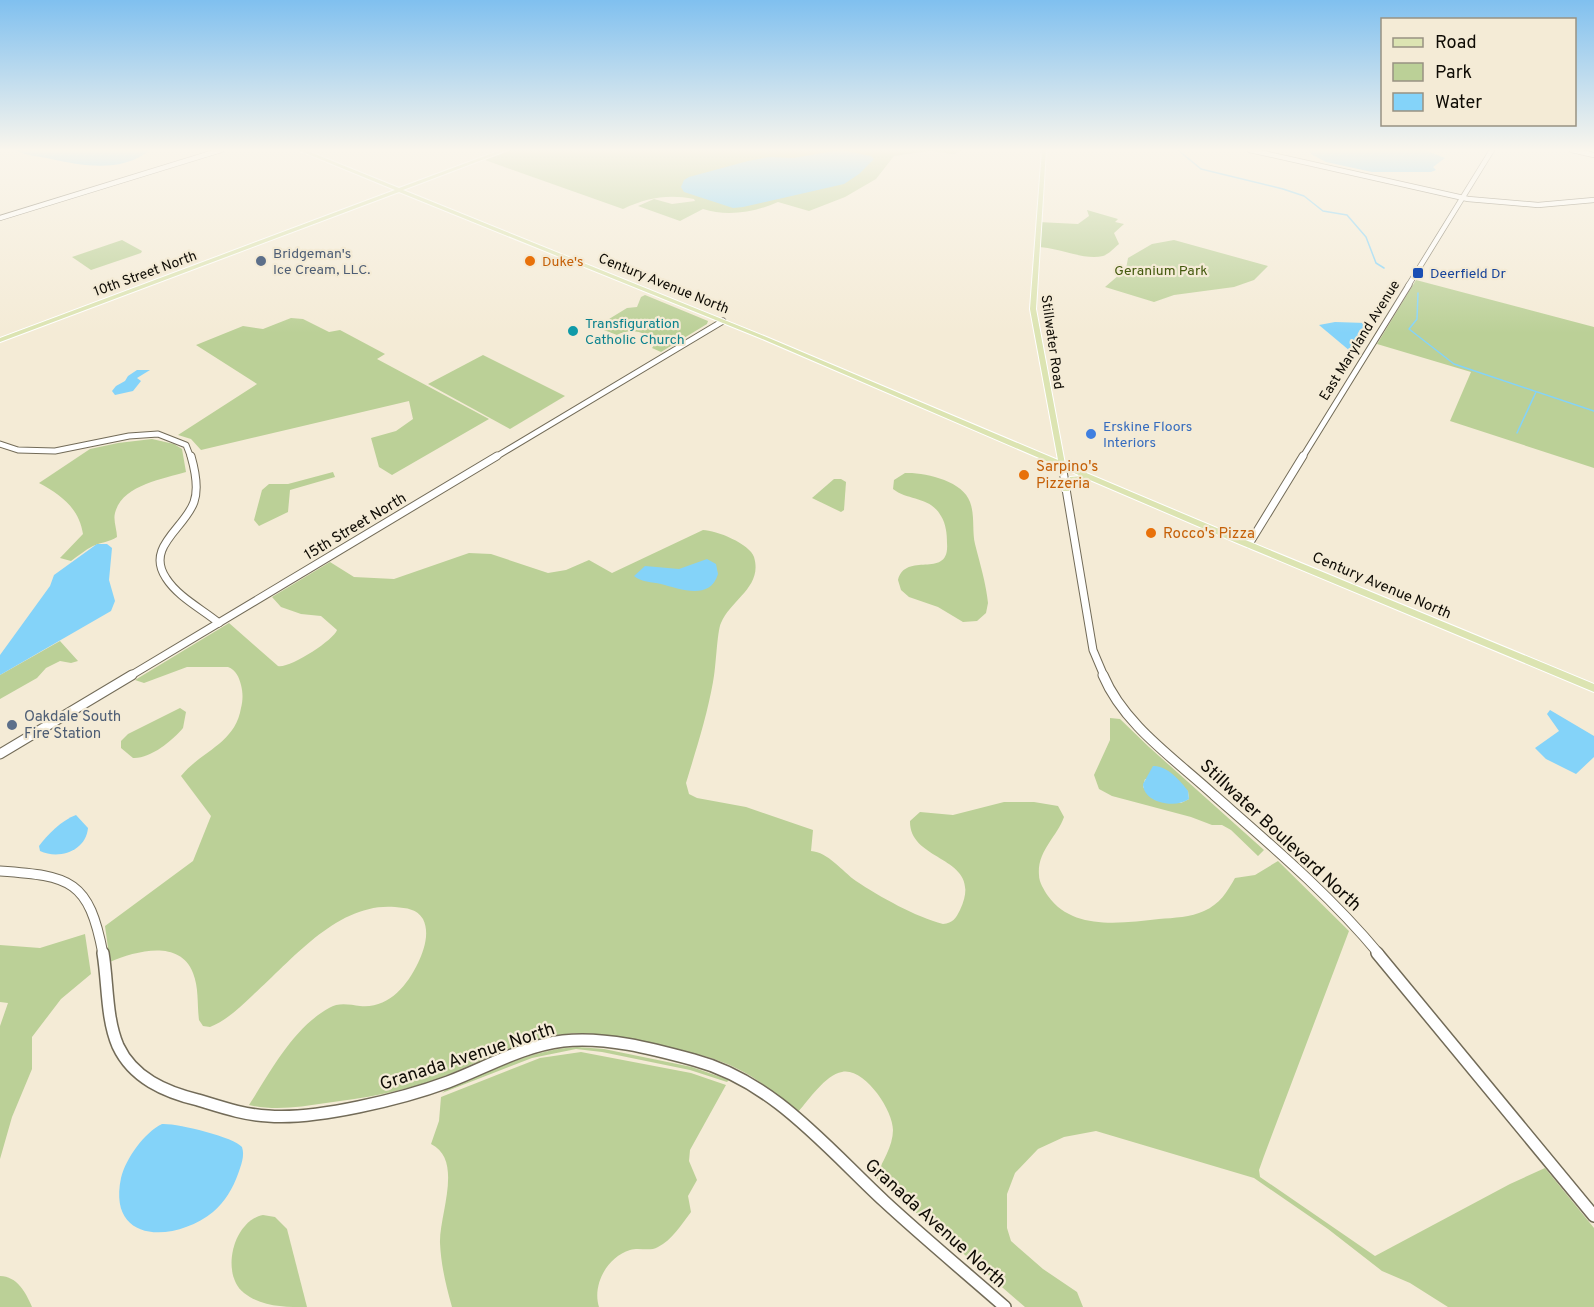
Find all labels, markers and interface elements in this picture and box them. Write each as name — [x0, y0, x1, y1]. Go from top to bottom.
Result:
legend — [1381, 18, 1576, 126]
text: Road — [1435, 32, 1477, 55]
text: Park — [1435, 62, 1472, 85]
text: Water — [1435, 92, 1482, 115]
place label: Bridgeman's Ice Cream, LLC. — [273, 246, 370, 279]
street label: 10th Street North — [92, 248, 199, 301]
street label: Century Avenue North — [596, 250, 731, 318]
marker: Bridgeman's Ice Cream, LLC. — [254, 254, 268, 268]
marker: Duke's — [523, 254, 537, 268]
place label: Duke's — [542, 254, 584, 271]
park label: Geranium Park — [1114, 263, 1208, 280]
marker: Deerfield Dr — [1411, 266, 1425, 280]
place label: Deerfield Dr — [1430, 266, 1507, 283]
street label: East Maryland Avenue — [1316, 277, 1404, 404]
street label: Stillwater Road — [1036, 294, 1067, 391]
place label: Transfiguration Catholic Church — [585, 316, 685, 349]
marker: Transfiguration Catholic Church — [566, 324, 580, 338]
place label: Erskine Floors Interiors — [1103, 419, 1192, 452]
marker: Erskine Floors Interiors — [1084, 427, 1098, 441]
place label: Sarpino's Pizzeria — [1036, 458, 1098, 494]
marker: Sarpino's Pizzeria — [1017, 468, 1031, 482]
street label: 15th Street North — [301, 489, 410, 565]
place label: Rocco's Pizza — [1163, 525, 1255, 544]
marker: Rocco's Pizza — [1144, 526, 1158, 540]
street label: Century Avenue North — [1309, 548, 1454, 624]
place label: Oakdale South Fire Station — [24, 708, 121, 744]
marker: Oakdale South Fire Station — [5, 718, 19, 732]
street label: Stillwater Boulevard North — [1194, 755, 1366, 917]
street label: Granada Avenue North — [377, 1018, 558, 1097]
street label: Granada Avenue North — [859, 1154, 1011, 1294]

